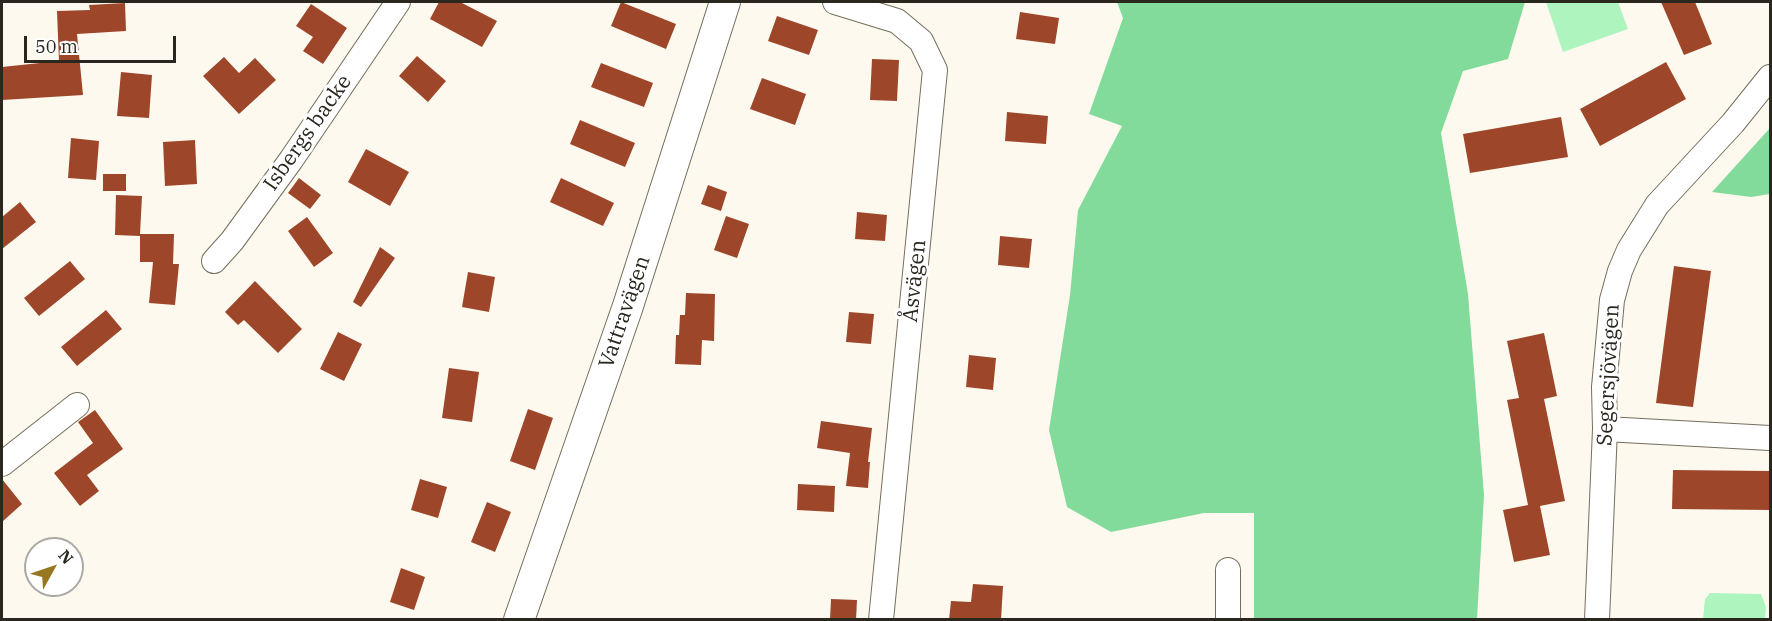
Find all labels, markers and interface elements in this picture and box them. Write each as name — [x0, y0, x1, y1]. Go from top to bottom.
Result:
scale bar — [27, 24, 178, 62]
text: 50 m — [35, 35, 78, 58]
street label: Isbergs backe — [259, 70, 357, 196]
street label: Åsvägen — [898, 239, 932, 323]
street label: Vattravägen — [594, 252, 656, 372]
street label: Segersjövägen — [1593, 303, 1625, 447]
north arrow — [24, 537, 84, 597]
text: N — [55, 545, 78, 568]

